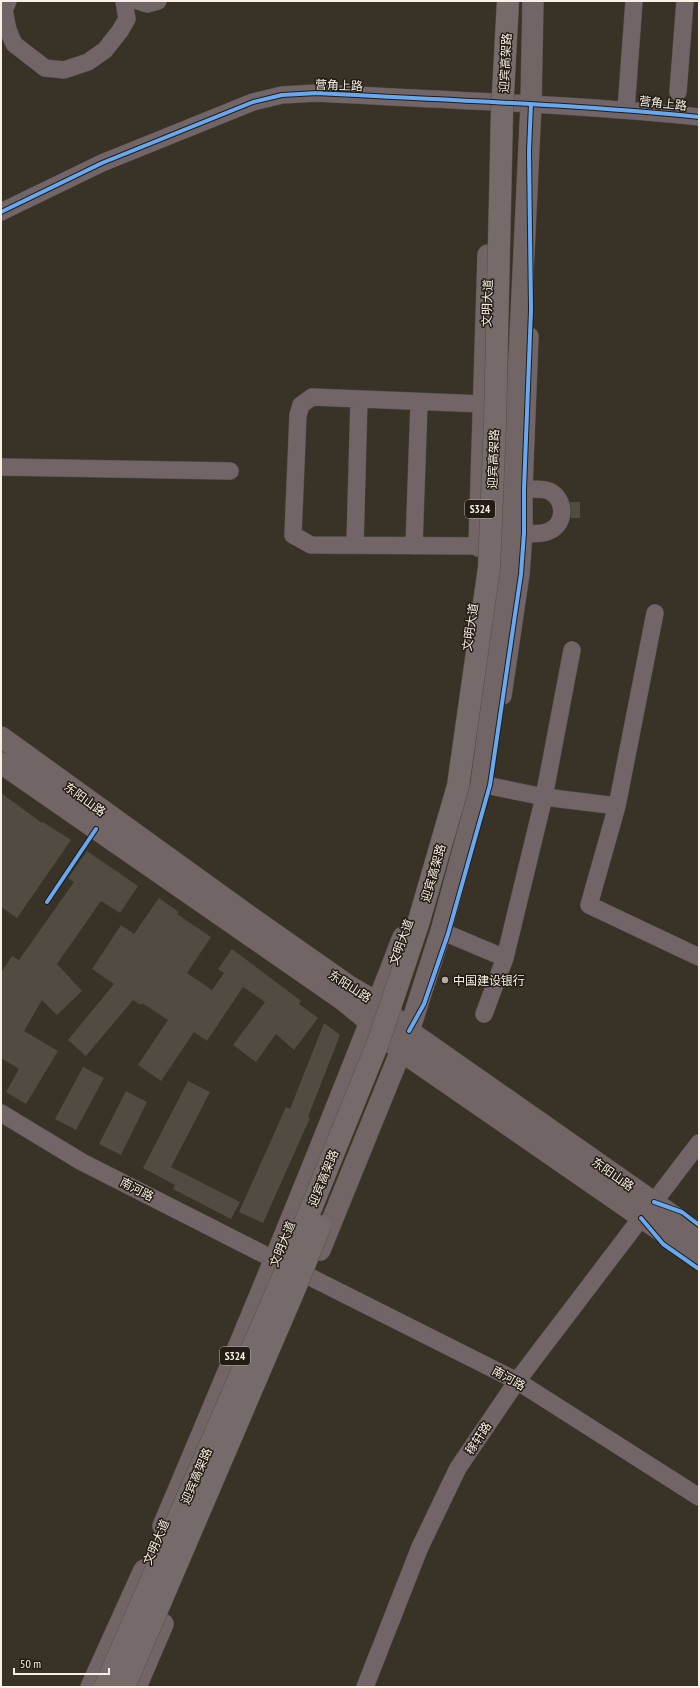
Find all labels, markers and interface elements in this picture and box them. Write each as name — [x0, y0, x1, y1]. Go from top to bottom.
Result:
street label: 迎宾高架路 — [496, 33, 514, 93]
street label: 营角上路 — [315, 77, 363, 93]
street label: 营角上路 — [638, 93, 688, 113]
street label: 文明大道 — [479, 279, 495, 327]
street label: 迎宾高架路 — [484, 429, 502, 489]
road number: S324 — [465, 500, 495, 518]
street label: 文明大道 — [459, 602, 481, 652]
street label: 东阳山路 — [61, 779, 109, 819]
street label: 迎宾高架路 — [418, 842, 448, 904]
street label: 文明大道 — [386, 917, 416, 967]
street label: 东阳山路 — [326, 967, 374, 1005]
place label: 中国建设银行 — [453, 973, 525, 988]
marker: 中国建设银行 — [440, 975, 450, 985]
street label: 迎宾高架路 — [305, 1147, 341, 1209]
street label: 东阳山路 — [589, 1154, 637, 1194]
street label: 南河路 — [118, 1174, 156, 1204]
street label: 文明大道 — [266, 1219, 298, 1269]
road number: S324 — [220, 1347, 250, 1365]
street label: 南河路 — [490, 1363, 528, 1393]
street label: 稼轩路 — [462, 1419, 494, 1457]
street label: 迎宾高架路 — [177, 1445, 215, 1507]
street label: 文明大道 — [140, 1517, 172, 1567]
scale bar — [14, 1650, 109, 1676]
text: 50 m — [20, 1656, 41, 1671]

